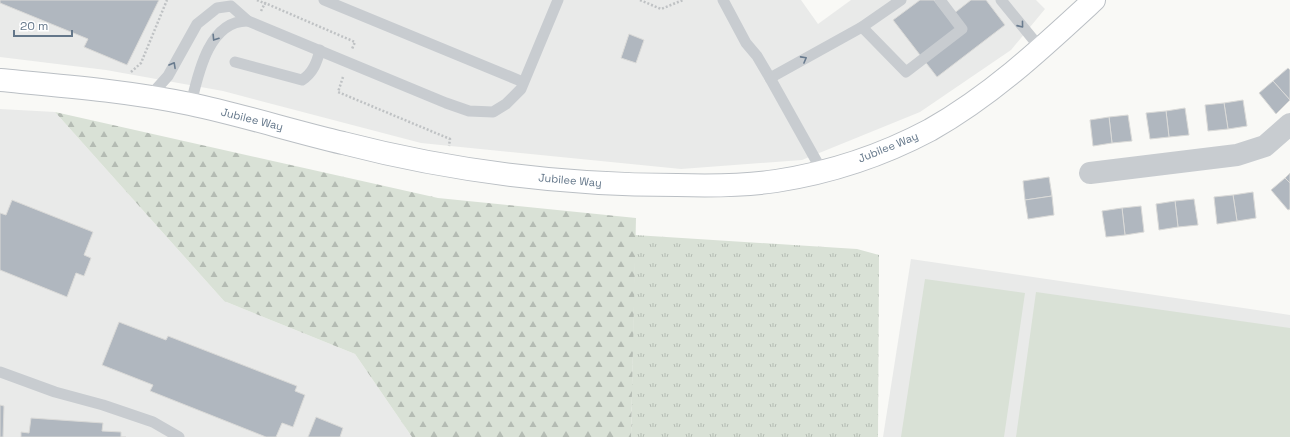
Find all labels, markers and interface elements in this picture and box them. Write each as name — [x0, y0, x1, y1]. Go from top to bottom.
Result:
scale bar — [14, 12, 72, 38]
text: 20 m — [20, 18, 48, 34]
one-way arrow — [1016, 20, 1023, 27]
one-way arrow — [212, 34, 220, 41]
one-way arrow — [800, 57, 807, 64]
one-way arrow — [169, 62, 176, 69]
street label: Jubilee Way — [219, 105, 285, 133]
street label: Jubilee Way — [856, 129, 920, 165]
street label: Jubilee Way — [538, 170, 602, 190]

